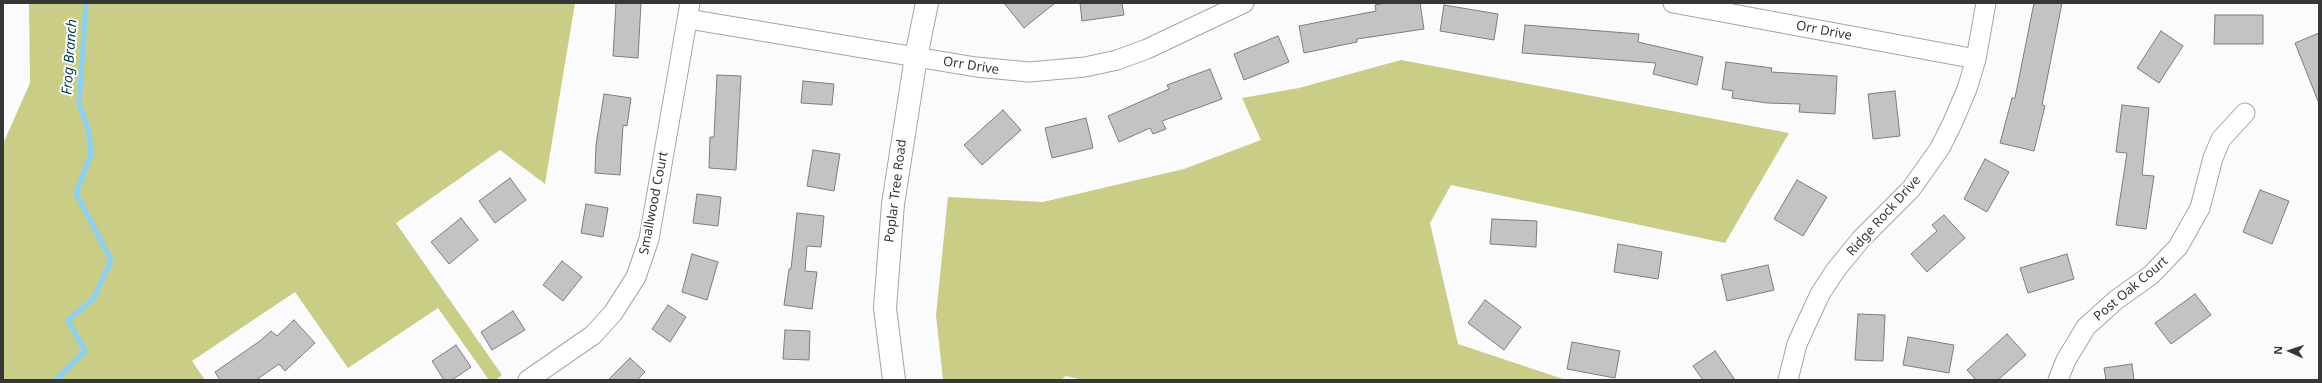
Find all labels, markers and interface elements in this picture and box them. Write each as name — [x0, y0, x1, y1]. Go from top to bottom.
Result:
street label: Orr Drive — [1795, 18, 1853, 44]
water label: Frog Branch — [59, 19, 81, 95]
street label: Orr Drive — [942, 54, 1000, 78]
street label: Poplar Tree Road — [882, 138, 910, 244]
street label: Smallwood Court — [636, 150, 672, 256]
street label: Ridge Rock Drive — [1844, 173, 1924, 259]
street label: Post Oak Court — [2091, 253, 2171, 325]
north arrow — [2270, 331, 2310, 371]
text: N — [2270, 345, 2285, 355]

